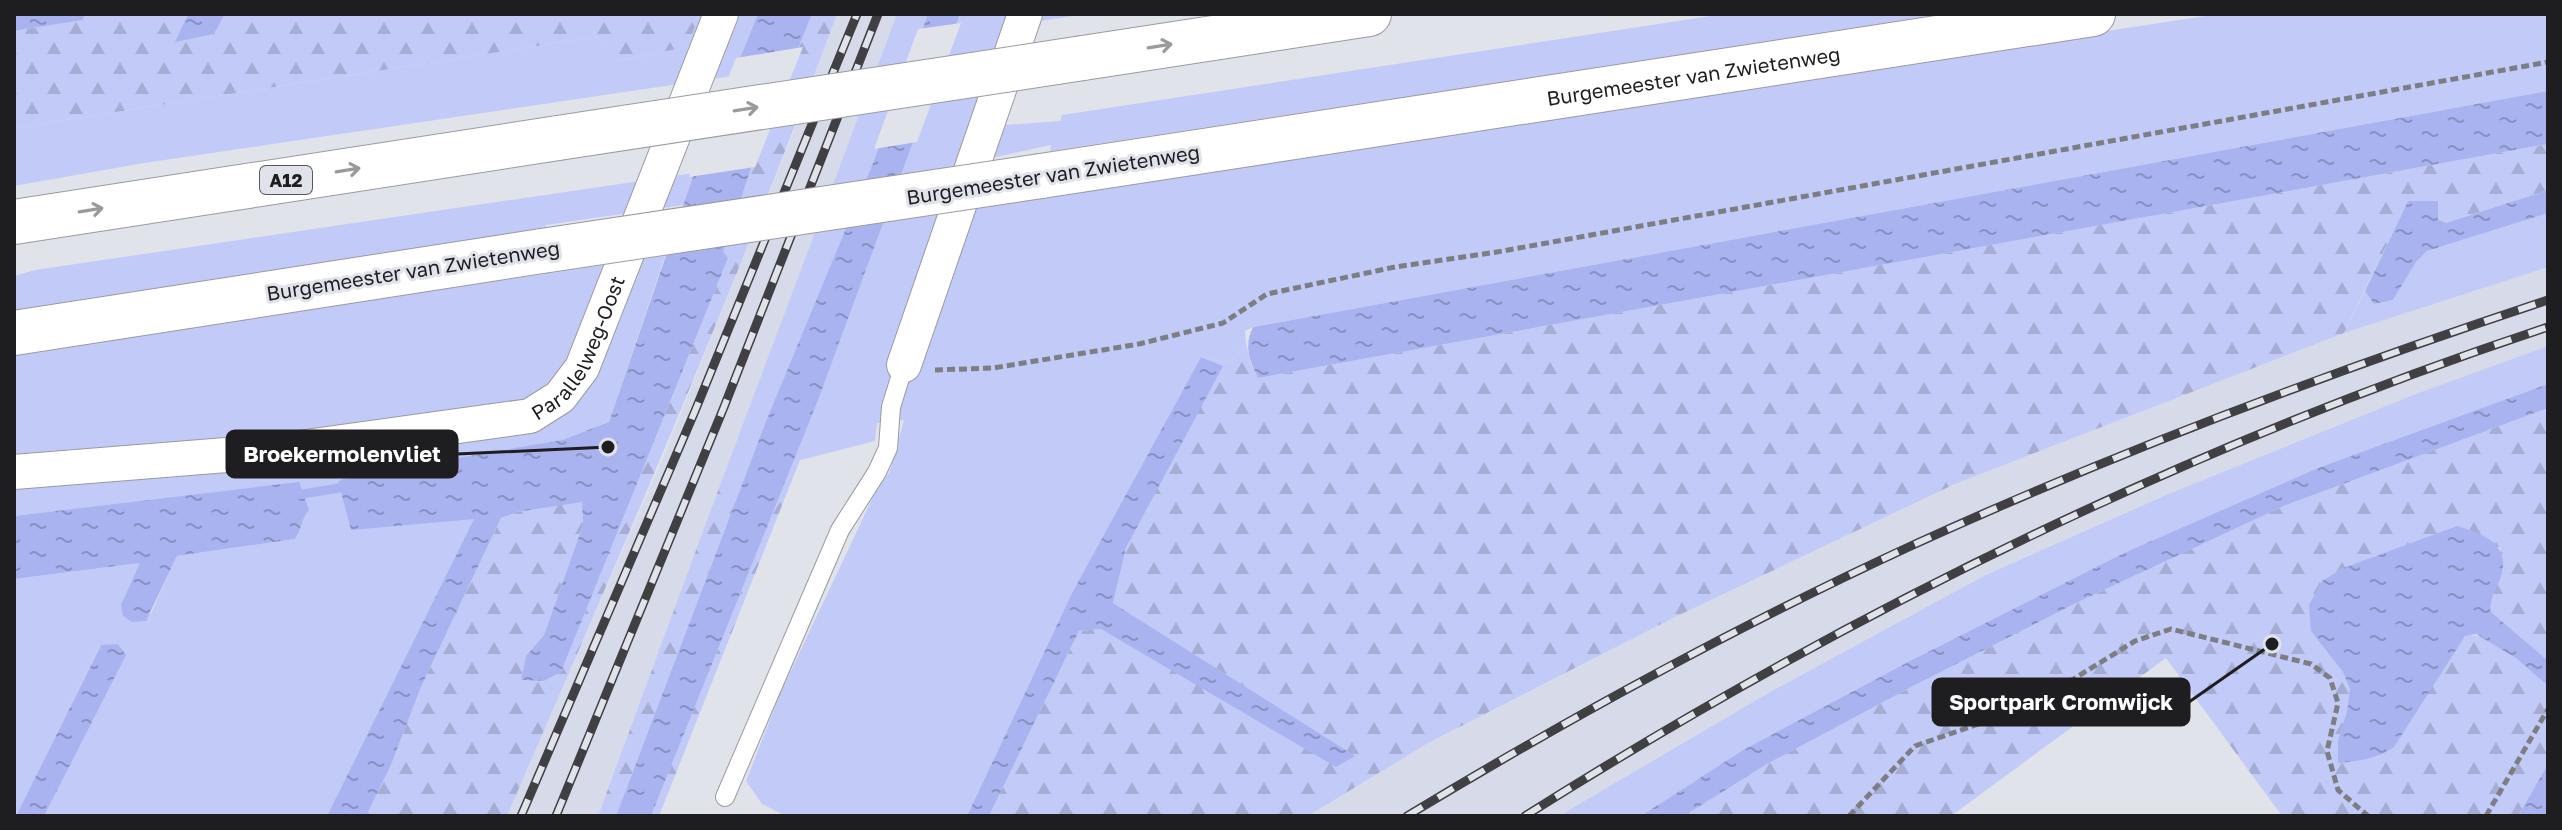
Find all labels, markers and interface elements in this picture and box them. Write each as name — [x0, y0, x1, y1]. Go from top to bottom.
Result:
one-way arrow — [1147, 38, 1172, 53]
street label: Burgemeester van Zwietenweg — [1545, 41, 1842, 110]
one-way arrow — [733, 101, 758, 116]
street label: Burgemeester van Zwietenweg — [905, 139, 1201, 209]
one-way arrow — [335, 162, 360, 177]
road number: A12 — [260, 166, 312, 194]
one-way arrow — [78, 202, 103, 217]
street label: Burgemeester van Zwietenweg — [265, 235, 561, 305]
street label: Parallelweg-Oost — [527, 272, 629, 424]
callout: Broekermolenvliet — [227, 431, 457, 477]
text: Broekermolenvliet — [243, 440, 441, 467]
callout: Sportpark Cromwijck — [1933, 679, 2189, 725]
text: Sportpark Cromwijck — [1949, 688, 2173, 715]

